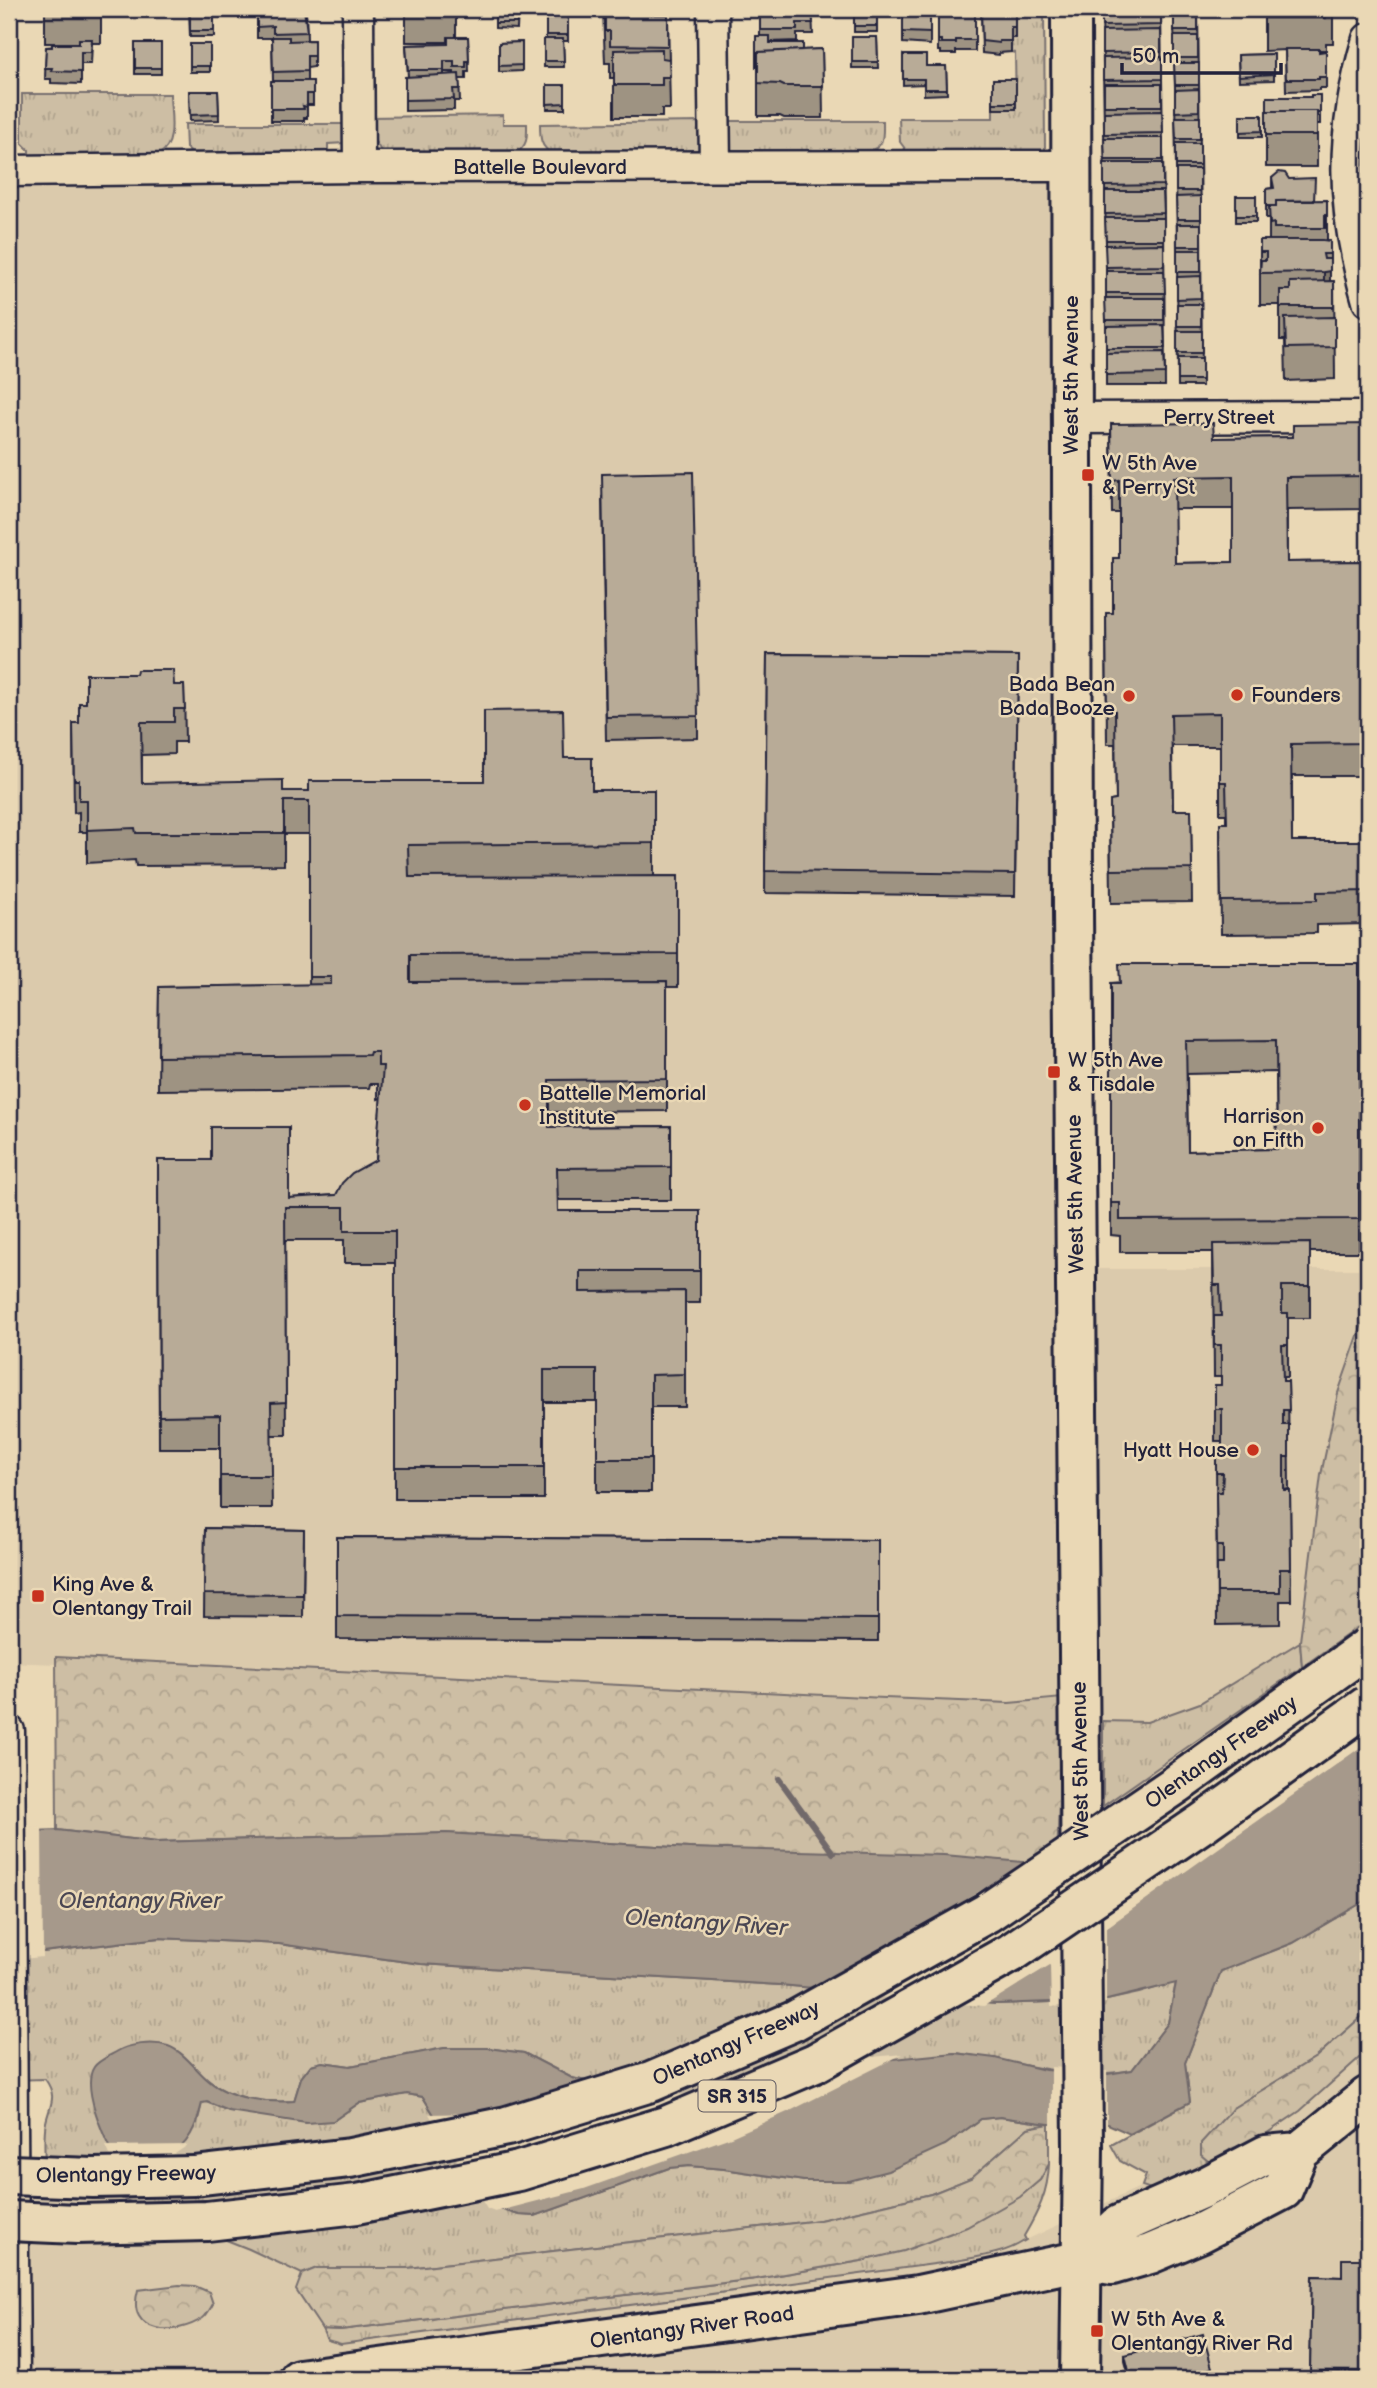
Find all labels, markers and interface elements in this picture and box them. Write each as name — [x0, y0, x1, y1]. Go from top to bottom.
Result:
scale bar — [1122, 32, 1281, 76]
text: 50 m — [1132, 44, 1179, 69]
street label: Battelle Boulevard — [453, 155, 627, 180]
street label: West 5th Avenue — [1059, 295, 1084, 455]
street label: Perry Street — [1163, 405, 1276, 430]
place label: W 5th Ave & Perry St — [1102, 451, 1197, 500]
marker: W 5th Ave & Perry St — [1080, 467, 1096, 483]
place label: Bada Bean Bada Booze — [999, 672, 1115, 721]
place label: Founders — [1251, 683, 1341, 708]
marker: Founders — [1229, 687, 1245, 703]
marker: Bada Bean Bada Booze — [1121, 688, 1137, 704]
place label: W 5th Ave & Tisdale — [1068, 1048, 1163, 1097]
marker: W 5th Ave & Tisdale — [1046, 1064, 1062, 1080]
place label: Battelle Memorial Institute — [539, 1081, 706, 1130]
marker: Battelle Memorial Institute — [517, 1097, 533, 1113]
place label: Harrison on Fifth — [1223, 1104, 1304, 1153]
street label: West 5th Avenue — [1062, 1114, 1089, 1274]
marker: Harrison on Fifth — [1310, 1120, 1326, 1136]
place label: Hyatt House — [1123, 1438, 1239, 1463]
marker: Hyatt House — [1245, 1442, 1261, 1458]
place label: King Ave & Olentangy Trail — [52, 1572, 192, 1621]
marker: King Ave & Olentangy Trail — [30, 1588, 46, 1604]
street label: West 5th Avenue — [1067, 1681, 1094, 1841]
street label: Olentangy Freeway — [1140, 1690, 1303, 1814]
water label: Olentangy River — [58, 1887, 223, 1915]
water label: Olentangy River — [624, 1903, 790, 1943]
street label: Olentangy Freeway — [649, 1995, 824, 2092]
road number: SR 315 — [698, 2080, 776, 2112]
street label: Olentangy Freeway — [36, 2160, 217, 2189]
street label: Olentangy River Road — [588, 2301, 796, 2354]
place label: W 5th Ave & Olentangy River Rd — [1111, 2307, 1293, 2356]
marker: W 5th Ave & Olentangy River Rd — [1089, 2323, 1105, 2339]

